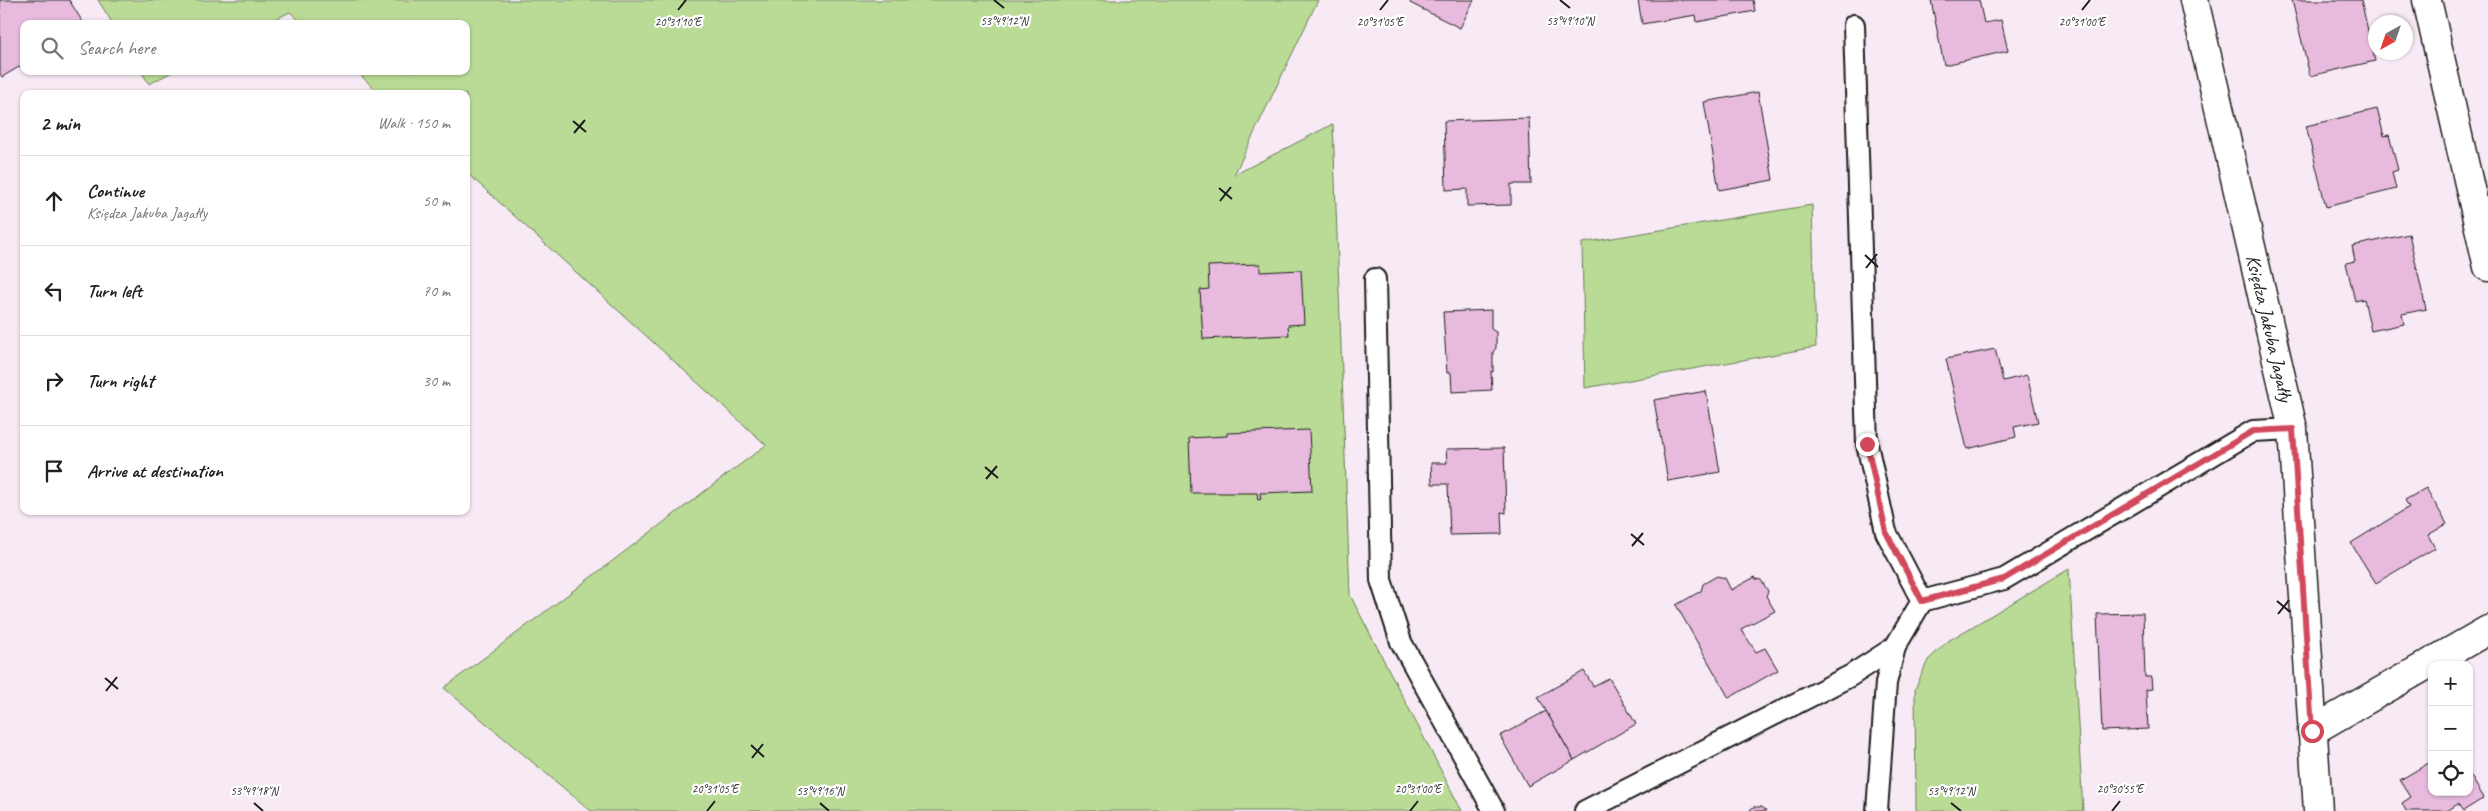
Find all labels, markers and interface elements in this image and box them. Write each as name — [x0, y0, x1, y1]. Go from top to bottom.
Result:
text: 53°49'12"N — [980, 13, 1029, 29]
text: 53°49'10"N — [1546, 13, 1595, 29]
text: 20°31'10"E — [655, 14, 703, 30]
text: 20°31'05"E — [1357, 14, 1405, 30]
text: 20°31'00"E — [2059, 14, 2107, 30]
north arrow — [2368, 15, 2413, 60]
search box — [20, 20, 470, 75]
icon: search — [38, 34, 66, 62]
text: Search here — [78, 36, 155, 60]
text: 2 min — [40, 110, 80, 136]
text: Walk · 150 m — [378, 113, 450, 133]
text: Continue — [87, 179, 144, 203]
icon: ahead — [40, 187, 68, 215]
text: 50 m — [423, 191, 450, 211]
text: Księdza Jakuba Jagałły — [87, 203, 207, 223]
street label: Księdza Jakuba Jagałły — [2240, 252, 2299, 406]
icon: left — [40, 277, 68, 305]
text: Turn left — [87, 279, 142, 303]
text: 70 m — [423, 281, 450, 301]
icon: right — [40, 367, 68, 395]
text: Turn right — [87, 369, 154, 393]
text: 30 m — [423, 371, 450, 391]
route end — [1856, 433, 1879, 456]
icon: arrive — [40, 457, 68, 485]
text: Arrive at destination — [87, 459, 223, 483]
map controls — [2428, 661, 2473, 796]
button: + — [2428, 661, 2473, 706]
button: − — [2428, 706, 2473, 751]
route start — [2301, 720, 2324, 743]
button: locate — [2428, 751, 2473, 796]
text: 20°31'05"E — [692, 781, 740, 797]
text: 20°31'00"E — [1395, 781, 1443, 797]
text: 20°30'55"E — [2097, 781, 2145, 797]
text: 53°49'18"N — [230, 783, 279, 799]
text: 53°49'16"N — [796, 783, 845, 799]
text: 53°49'12"N — [1927, 783, 1976, 799]

